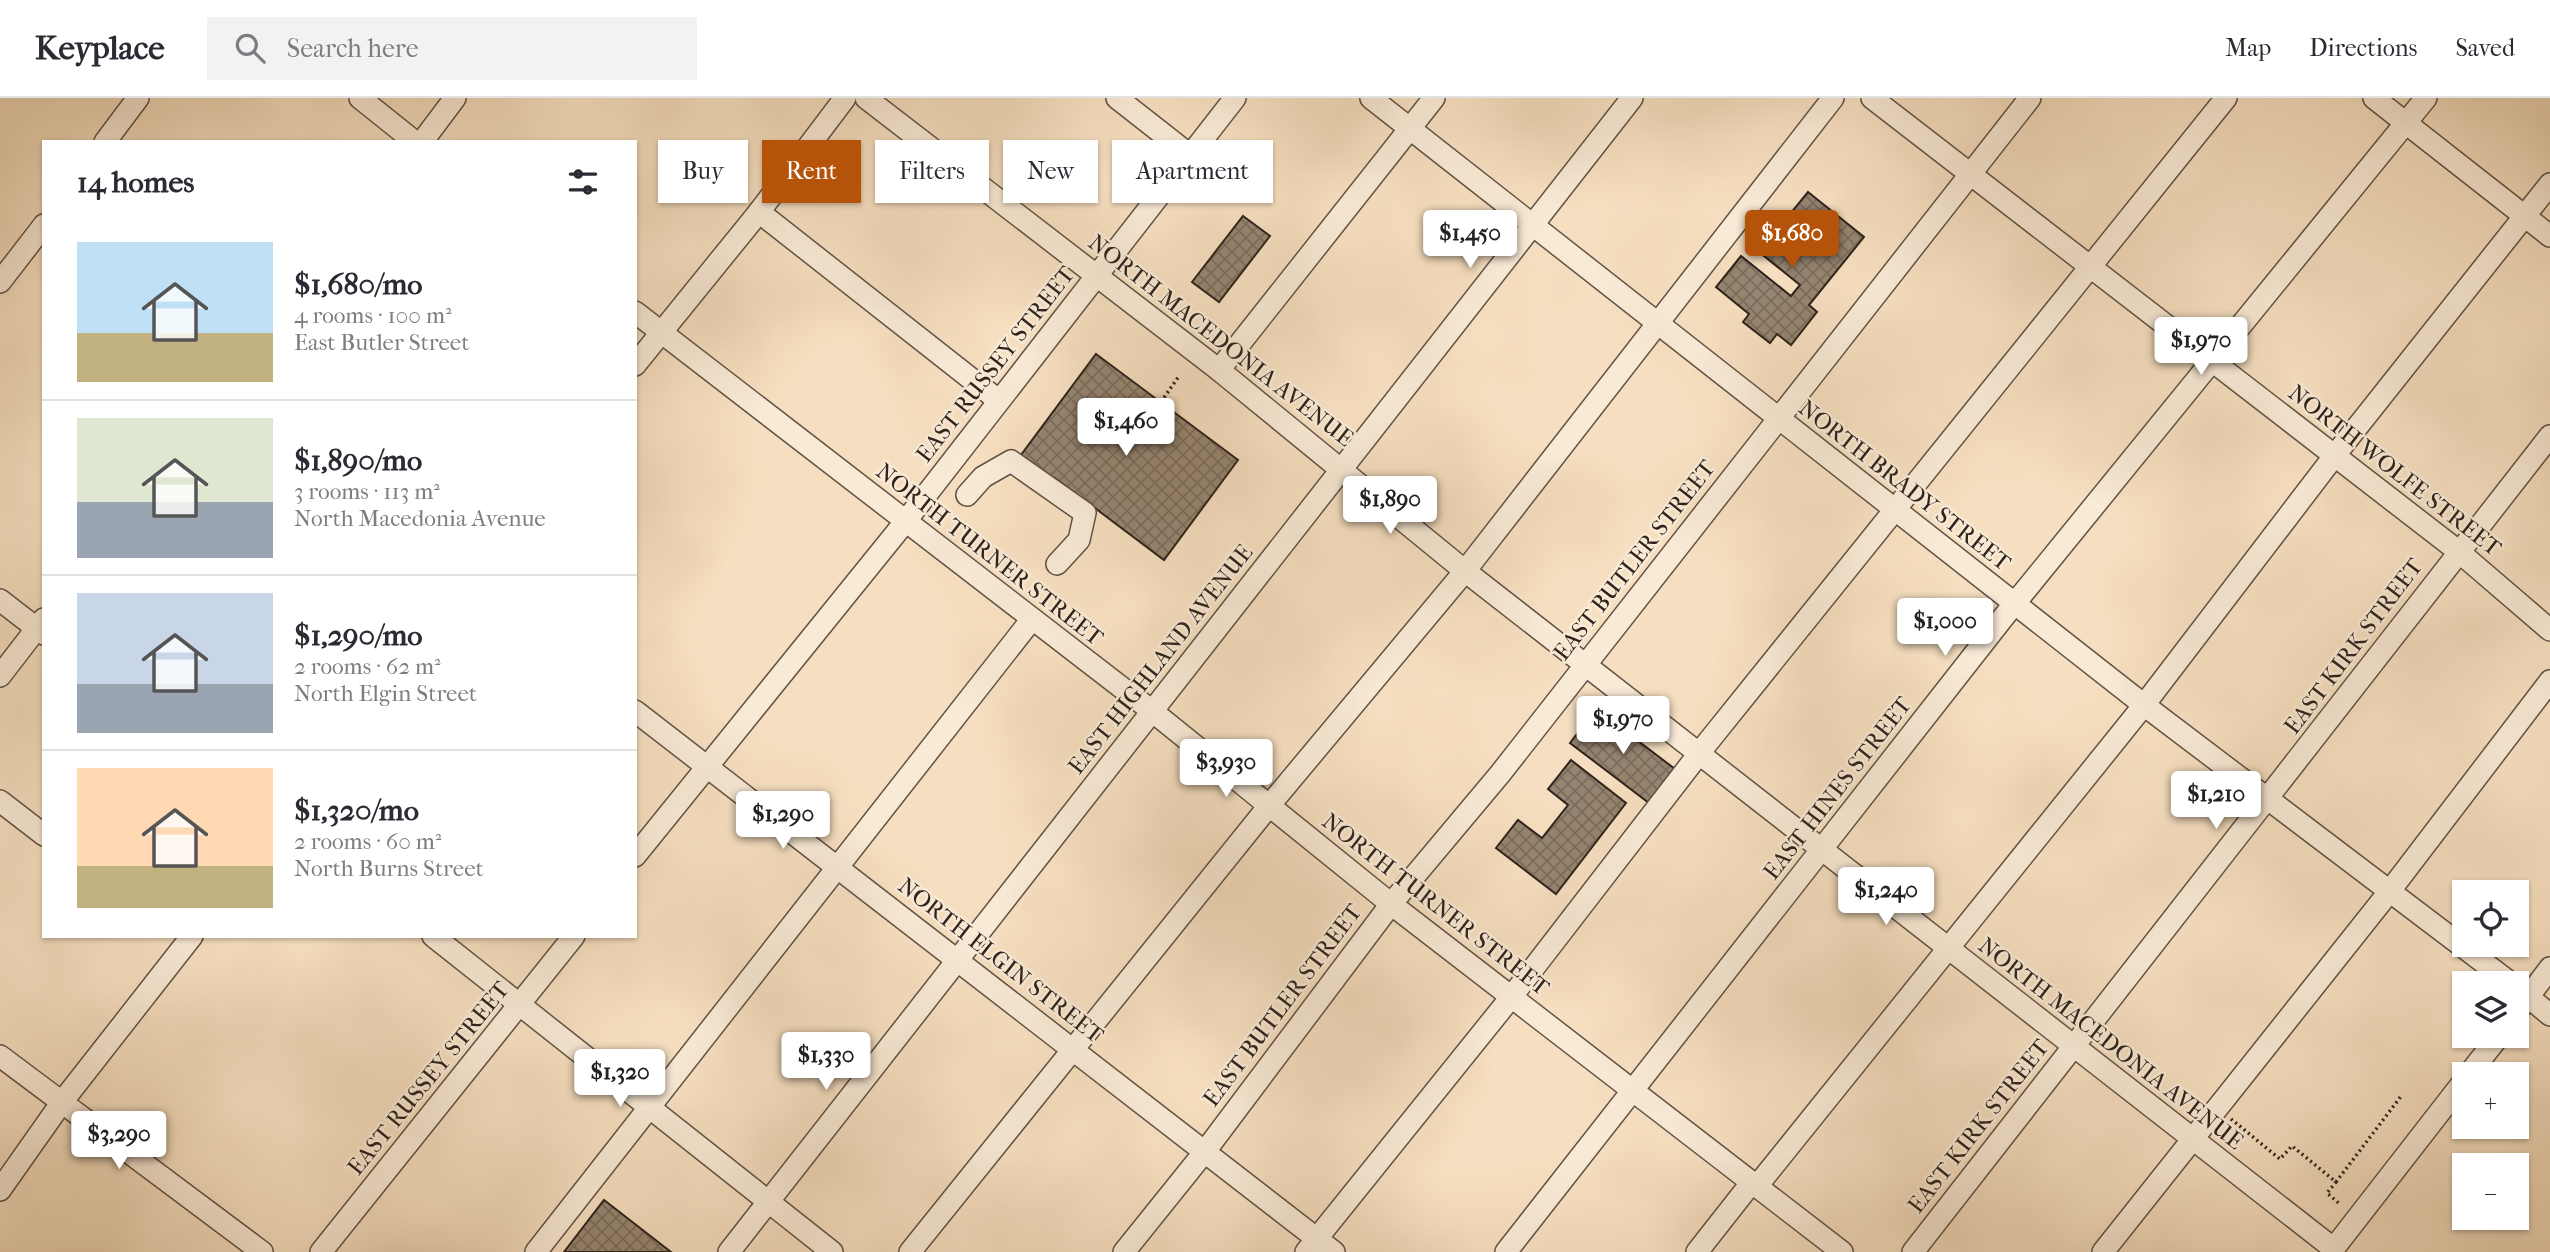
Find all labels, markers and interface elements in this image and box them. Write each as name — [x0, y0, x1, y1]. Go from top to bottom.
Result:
search box — [207, 17, 697, 80]
text: Keyplace — [35, 29, 165, 68]
icon: search — [231, 29, 269, 67]
text: Search here — [287, 33, 419, 64]
text: Map — [2225, 34, 2271, 62]
text: Directions — [2309, 34, 2417, 62]
text: Saved — [2455, 34, 2515, 62]
chip: Buy — [658, 140, 748, 203]
chip: Rent — [762, 140, 861, 203]
chip: Filters — [875, 140, 989, 203]
chip: New — [1003, 140, 1098, 203]
chip: Apartment — [1112, 140, 1273, 203]
icon: filters — [564, 163, 602, 201]
text: 14 homes — [77, 165, 194, 200]
pin: $1,450 — [1413, 211, 1527, 270]
pin: $1,680 — [1735, 211, 1849, 270]
text: $1,450 — [1439, 219, 1501, 246]
text: $1,680 — [1761, 219, 1823, 246]
street label: NORTH MACEDONIA AVENUE — [1083, 229, 1358, 452]
street label: EAST RUSSEY STREET — [911, 261, 1081, 468]
text: $1,680/mo — [294, 267, 422, 302]
icon: home — [133, 270, 217, 354]
text: 4 rooms · 100 m² — [294, 302, 452, 329]
pin: $1,970 — [2144, 317, 2258, 377]
text: $1,970 — [2171, 326, 2231, 353]
text: East Butler Street — [294, 329, 469, 356]
street label: NORTH WOLFE STREET — [2283, 379, 2507, 562]
street label: NORTH BRADY STREET — [1793, 394, 2016, 577]
pin: $1,460 — [1069, 398, 1183, 458]
text: $1,460 — [1094, 407, 1158, 434]
text: $1,890/mo — [294, 443, 422, 478]
icon: home — [133, 446, 217, 530]
street label: EAST BUTLER STREET — [1548, 455, 1721, 666]
street label: NORTH TURNER STREET — [871, 457, 1109, 652]
pin: $1,890 — [1333, 476, 1447, 536]
text: 3 rooms · 113 m² — [294, 478, 440, 505]
text: $1,890 — [1359, 485, 1421, 512]
text: North Macedonia Avenue — [294, 505, 546, 532]
street label: EAST HIGHLAND AVENUE — [1062, 539, 1258, 779]
street label: EAST KIRK STREET — [2279, 553, 2429, 739]
pin: $1,000 — [1888, 598, 2002, 658]
text: $1,000 — [1913, 607, 1977, 634]
text: $1,290/mo — [294, 618, 422, 653]
icon: home — [133, 621, 217, 705]
text: 2 rooms · 62 m² — [294, 653, 441, 680]
text: North Elgin Street — [294, 680, 477, 707]
street label: EAST HINES STREET — [1758, 691, 1917, 885]
pin: $1,970 — [1566, 696, 1680, 756]
text: $1,970 — [1593, 705, 1653, 732]
pin: $3,930 — [1169, 740, 1283, 799]
text: $3,930 — [1196, 748, 1256, 775]
pin: $1,210 — [2159, 772, 2273, 831]
text: $1,210 — [2187, 780, 2245, 807]
pin: $1,290 — [726, 792, 840, 851]
text: $1,320/mo — [294, 793, 419, 828]
icon: home — [133, 796, 217, 880]
text: $1,290 — [752, 800, 814, 827]
street label: NORTH TURNER STREET — [1317, 807, 1555, 1002]
text: 2 rooms · 60 m² — [294, 828, 441, 855]
text: North Burns Street — [294, 855, 484, 882]
pin: $1,240 — [1829, 868, 1943, 927]
street label: NORTH ELGIN STREET — [893, 872, 1109, 1049]
text: $1,240 — [1854, 876, 1918, 903]
map controls — [2452, 880, 2529, 1230]
button: locate — [2452, 880, 2529, 957]
street label: EAST BUTLER STREET — [1197, 898, 1368, 1112]
street label: NORTH MACEDONIA AVENUE — [1973, 932, 2248, 1155]
button: layers — [2452, 971, 2529, 1048]
street label: EAST RUSSEY STREET — [342, 976, 515, 1180]
pin: $1,330 — [769, 1032, 883, 1092]
street label: EAST KIRK STREET — [1902, 1034, 2055, 1219]
text: $1,330 — [797, 1041, 855, 1068]
pin: $1,320 — [563, 1049, 677, 1109]
text: $1,320 — [590, 1058, 650, 1085]
button: + — [2452, 1062, 2529, 1139]
pin: $3,290 — [62, 1112, 176, 1171]
text: $3,290 — [87, 1120, 151, 1147]
button: − — [2452, 1153, 2529, 1230]

